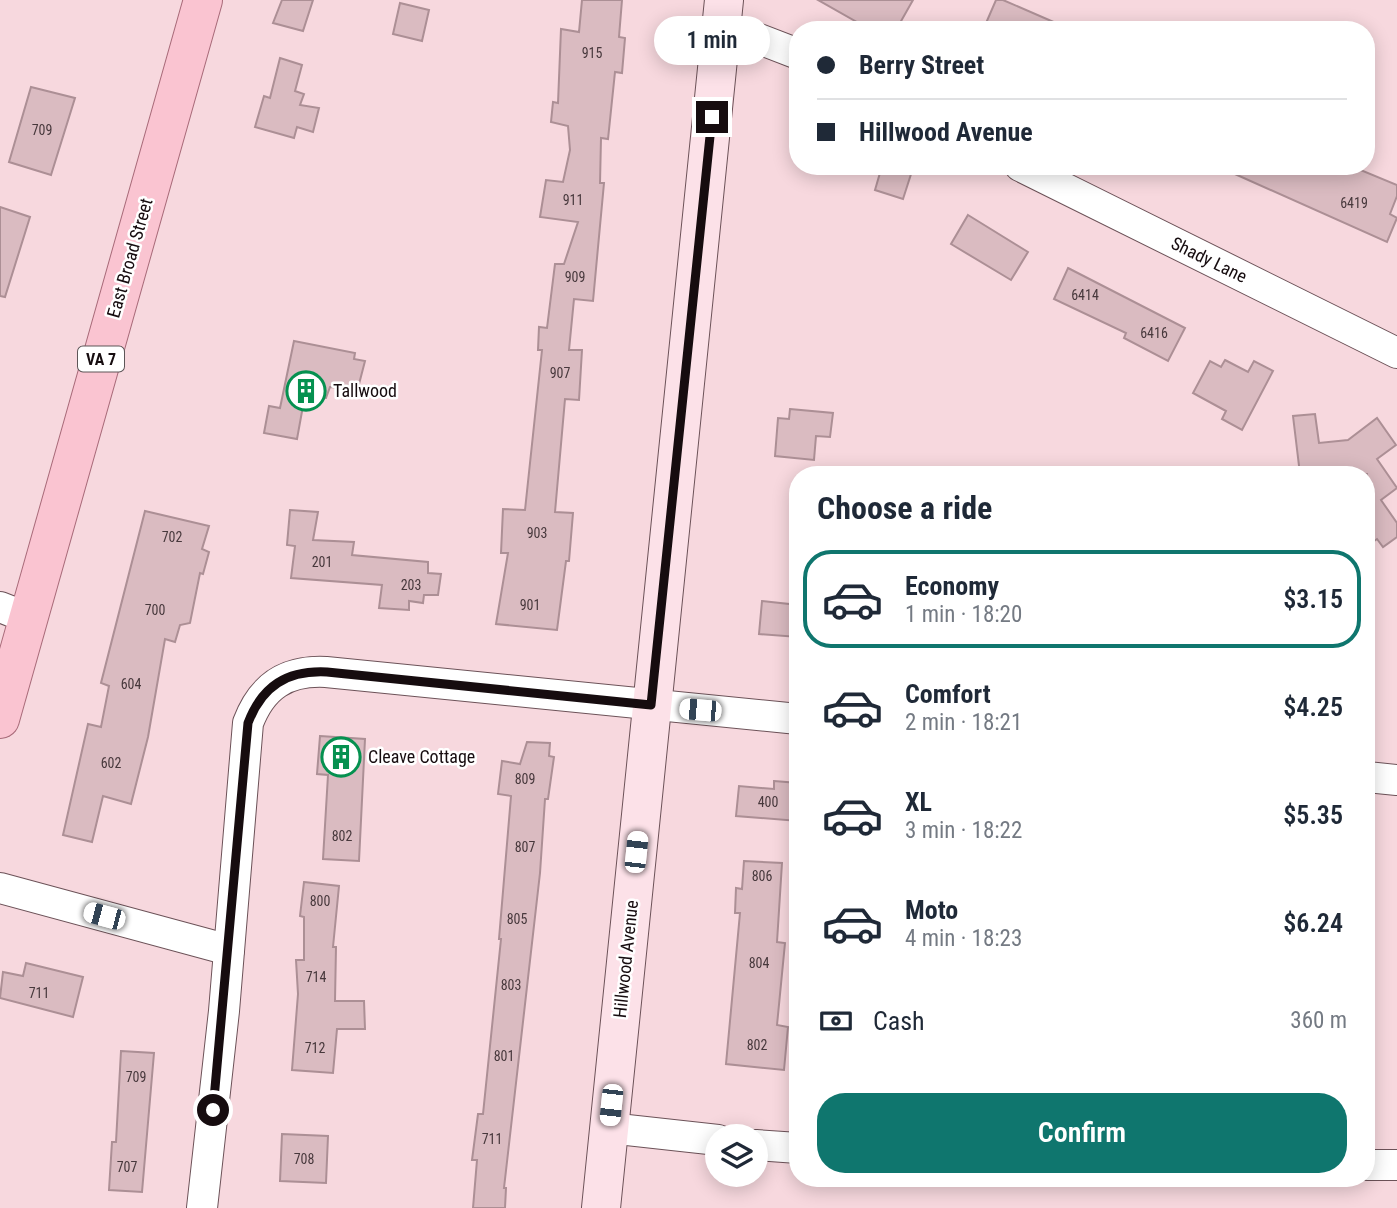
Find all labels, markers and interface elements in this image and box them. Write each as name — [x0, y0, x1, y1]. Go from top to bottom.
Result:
callout: 1 min — [654, 16, 770, 64]
text: 1 min — [687, 27, 737, 54]
house number: 915 — [582, 45, 602, 61]
text: Berry Street — [859, 50, 984, 80]
route end — [696, 101, 728, 133]
text: Hillwood Avenue — [859, 117, 1033, 147]
house number: 709 — [32, 122, 52, 138]
house number: 911 — [563, 192, 583, 208]
house number: 6419 — [1340, 195, 1368, 211]
street label: East Broad Street — [102, 196, 157, 320]
street label: Shady Lane — [1168, 232, 1250, 287]
house number: 909 — [565, 269, 585, 285]
house number: 6414 — [1071, 287, 1099, 303]
house number: 6416 — [1140, 325, 1168, 341]
road number: VA 7 — [78, 346, 124, 372]
house number: 907 — [550, 365, 570, 381]
building icon: Tallwood — [285, 370, 327, 412]
place label: Tallwood — [333, 380, 397, 401]
text: Choose a ride — [817, 489, 992, 527]
house number: 903 — [527, 525, 547, 541]
house number: 702 — [162, 529, 182, 545]
house number: 201 — [312, 554, 332, 570]
icon: car — [821, 568, 884, 631]
text: Economy — [905, 571, 999, 601]
house number: 203 — [401, 577, 421, 593]
text: $3.15 — [1283, 584, 1343, 614]
house number: 901 — [520, 597, 540, 613]
text: 1 min · 18:20 — [905, 601, 1022, 628]
house number: 700 — [145, 602, 165, 618]
house number: 604 — [121, 676, 141, 692]
icon: car — [821, 676, 884, 739]
text: Comfort — [905, 679, 991, 709]
text: $4.25 — [1283, 692, 1343, 722]
car — [679, 698, 722, 722]
text: 2 min · 18:21 — [905, 709, 1022, 736]
building icon: Cleave Cottage — [320, 736, 362, 778]
place label: Cleave Cottage — [368, 746, 475, 767]
house number: 602 — [101, 755, 121, 771]
house number: 809 — [515, 771, 535, 787]
icon: car — [821, 784, 884, 847]
text: XL — [905, 787, 932, 817]
house number: 400 — [758, 794, 778, 810]
text: $5.35 — [1283, 800, 1343, 830]
text: 3 min · 18:22 — [905, 817, 1022, 844]
house number: 802 — [332, 828, 352, 844]
car — [624, 830, 649, 874]
house number: 807 — [515, 839, 535, 855]
house number: 806 — [752, 868, 772, 884]
icon: car — [821, 892, 884, 955]
house number: 800 — [310, 893, 330, 909]
text: Moto — [905, 895, 958, 925]
street label: Hillwood Avenue — [609, 899, 642, 1019]
car — [81, 900, 128, 932]
text: $6.24 — [1283, 908, 1343, 938]
house number: 805 — [507, 911, 527, 927]
text: 4 min · 18:23 — [905, 925, 1022, 952]
house number: 804 — [749, 955, 769, 971]
house number: 714 — [306, 969, 326, 985]
house number: 803 — [501, 977, 521, 993]
house number: 711 — [29, 985, 49, 1001]
icon: cash — [817, 1002, 855, 1040]
text: Cash — [873, 1006, 925, 1036]
text: 360 m — [1290, 1007, 1347, 1034]
house number: 802 — [747, 1037, 767, 1053]
house number: 712 — [305, 1040, 325, 1056]
house number: 801 — [494, 1048, 514, 1064]
house number: 709 — [126, 1069, 146, 1085]
car — [599, 1083, 624, 1127]
button: Confirm — [817, 1093, 1347, 1173]
route start — [197, 1094, 229, 1126]
map controls — [705, 1124, 768, 1187]
button: layers — [705, 1124, 768, 1187]
house number: 711 — [482, 1131, 502, 1147]
house number: 708 — [294, 1151, 314, 1167]
house number: 707 — [117, 1159, 137, 1175]

